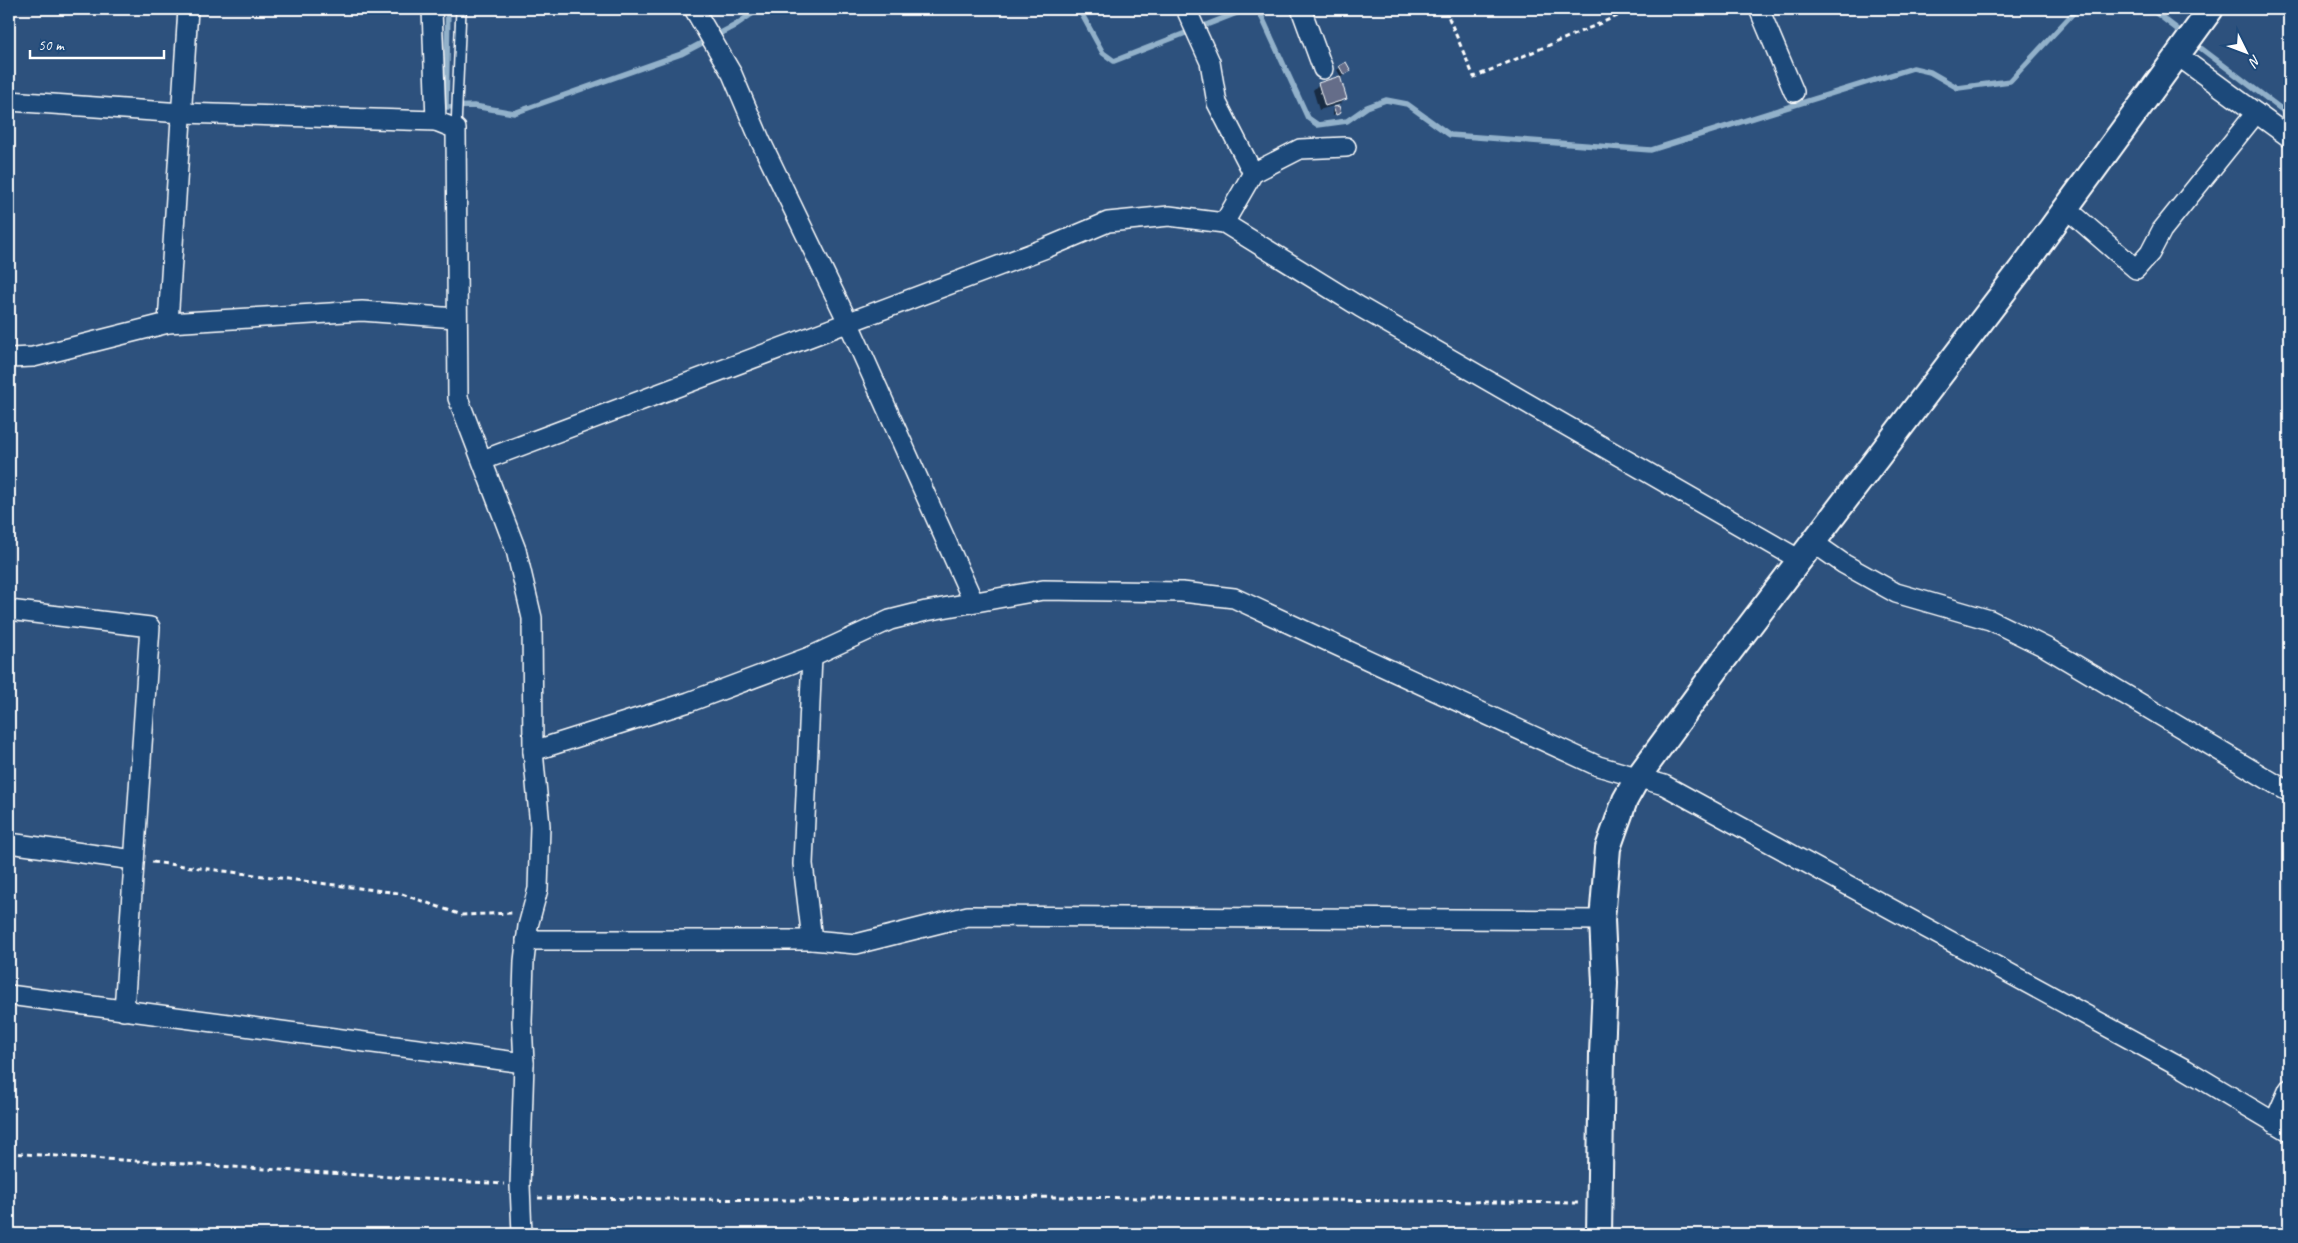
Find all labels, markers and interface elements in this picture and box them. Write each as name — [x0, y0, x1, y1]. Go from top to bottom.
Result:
scale bar — [30, 28, 164, 60]
north arrow — [2220, 28, 2270, 78]
text: 50 m — [38, 36, 65, 55]
text: N — [2245, 51, 2265, 71]

